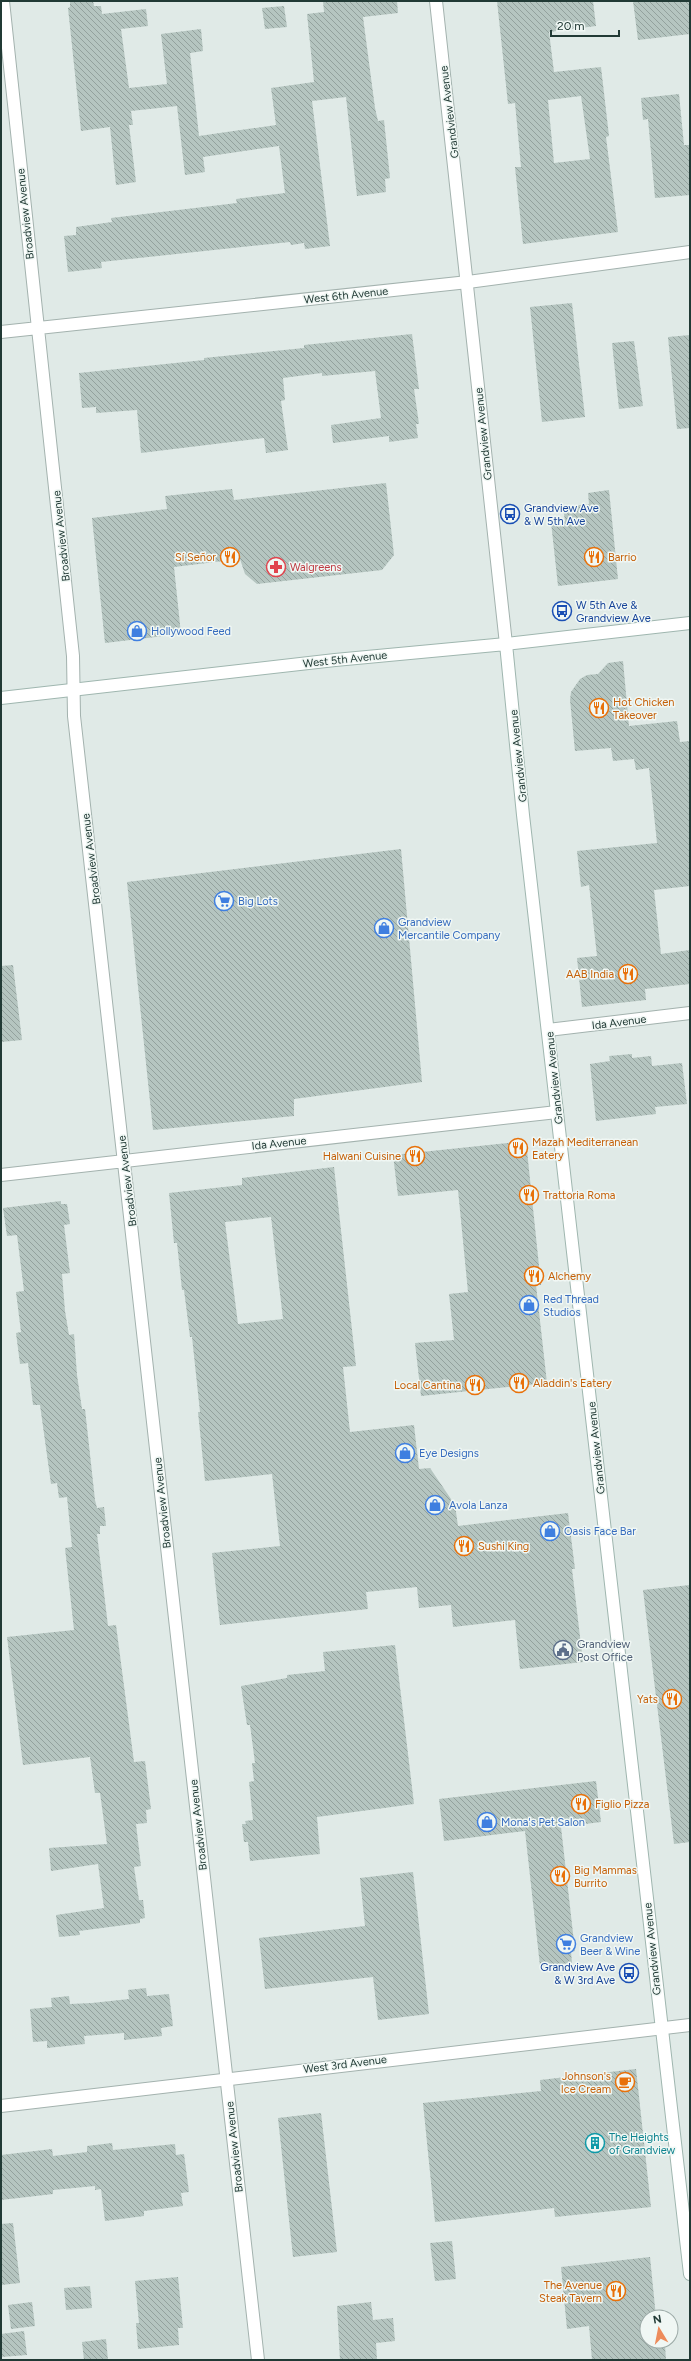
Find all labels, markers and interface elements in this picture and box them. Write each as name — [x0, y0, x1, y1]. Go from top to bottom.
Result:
scale bar — [551, 12, 619, 38]
text: 20 m — [557, 19, 585, 33]
street label: Grandview Avenue — [437, 65, 462, 159]
street label: Broadview Avenue — [14, 168, 37, 260]
street label: West 6th Avenue — [303, 285, 389, 306]
street label: Grandview Avenue — [472, 387, 495, 481]
street label: Broadview Avenue — [50, 490, 73, 582]
place label: Grandview Ave & W 5th Ave — [524, 502, 599, 528]
bus stop icon: Grandview Ave & W 5th Ave — [499, 503, 521, 525]
restaurant icon: Sí Señor — [219, 546, 241, 568]
restaurant icon: Barrio — [583, 546, 605, 568]
place label: Sí Señor — [175, 551, 216, 564]
place label: Barrio — [608, 551, 637, 564]
pharmacy icon: Walgreens — [265, 556, 287, 578]
place label: Walgreens — [290, 561, 342, 574]
place label: W 5th Ave & Grandview Ave — [576, 599, 651, 625]
bus stop icon: W 5th Ave & Grandview Ave — [551, 600, 573, 622]
shop icon: Hollywood Feed — [126, 620, 148, 642]
place label: Hollywood Feed — [151, 625, 231, 638]
street label: West 5th Avenue — [302, 649, 388, 670]
place label: Hot Chicken Takeover — [613, 696, 674, 722]
restaurant icon: Hot Chicken Takeover — [588, 697, 610, 719]
street label: Grandview Avenue — [507, 709, 530, 803]
street label: Broadview Avenue — [79, 813, 104, 905]
supermarket icon: Big Lots — [213, 890, 235, 912]
place label: Big Lots — [238, 895, 278, 908]
place label: Grandview Mercantile Company — [398, 916, 500, 942]
shop icon: Grandview Mercantile Company — [373, 917, 395, 939]
restaurant icon: AAB India — [617, 963, 639, 985]
place label: AAB India — [566, 968, 614, 981]
street label: Ida Avenue — [591, 1013, 647, 1032]
street label: Grandview Avenue — [543, 1031, 566, 1125]
street label: Ida Avenue — [251, 1134, 307, 1153]
street label: Broadview Avenue — [115, 1135, 140, 1227]
place label: Mazah Mediterranean Eatery — [532, 1136, 638, 1162]
restaurant icon: Mazah Mediterranean Eatery — [507, 1137, 529, 1159]
restaurant icon: Halwani Cuisine — [404, 1145, 426, 1167]
place label: Halwani Cuisine — [323, 1150, 401, 1163]
restaurant icon: Trattoria Roma — [518, 1184, 540, 1206]
place label: Trattoria Roma — [543, 1189, 615, 1202]
restaurant icon: Alchemy — [523, 1265, 545, 1287]
place label: Alchemy — [548, 1270, 591, 1283]
place label: Red Thread Studios — [543, 1293, 599, 1319]
shop icon: Red Thread Studios — [518, 1294, 540, 1316]
restaurant icon: Aladdin's Eatery — [508, 1372, 530, 1394]
restaurant icon: Local Cantina — [464, 1374, 486, 1396]
place label: Aladdin's Eatery — [533, 1377, 612, 1390]
place label: Local Cantina — [394, 1379, 461, 1392]
street label: Grandview Avenue — [585, 1401, 608, 1495]
shop icon: Eye Designs — [394, 1442, 416, 1464]
place label: Eye Designs — [419, 1447, 479, 1460]
street label: Broadview Avenue — [151, 1457, 174, 1549]
shop icon: Avola Lanza — [424, 1494, 446, 1516]
place label: Avola Lanza — [449, 1499, 508, 1512]
shop icon: Oasis Face Bar — [539, 1520, 561, 1542]
place label: Oasis Face Bar — [564, 1525, 636, 1538]
restaurant icon: Sushi King — [453, 1535, 475, 1557]
place label: Sushi King — [478, 1540, 529, 1553]
place label: Grandview Post Office — [577, 1638, 633, 1664]
public building icon: Grandview Post Office — [552, 1639, 574, 1661]
restaurant icon: Yats — [661, 1688, 683, 1710]
place label: Yats — [637, 1693, 658, 1706]
street label: Broadview Avenue — [187, 1779, 210, 1871]
restaurant icon: Figlio Pizza — [570, 1793, 592, 1815]
place label: Figlio Pizza — [595, 1798, 649, 1811]
shop icon: Mona's Pet Salon — [476, 1811, 498, 1833]
place label: Mona's Pet Salon — [501, 1816, 585, 1829]
place label: Big Mammas Burrito — [574, 1864, 637, 1890]
restaurant icon: Big Mammas Burrito — [549, 1865, 571, 1887]
street label: Grandview Avenue — [641, 1902, 664, 1996]
place label: Grandview Beer & Wine — [580, 1932, 640, 1958]
supermarket icon: Grandview Beer & Wine — [555, 1933, 577, 1955]
place label: Grandview Ave & W 3rd Ave — [540, 1961, 615, 1987]
bus stop icon: Grandview Ave & W 3rd Ave — [618, 1962, 640, 1984]
street label: West 3rd Avenue — [302, 2053, 388, 2076]
place label: Johnson's Ice Cream — [561, 2070, 611, 2096]
cafe icon: Johnson's Ice Cream — [614, 2071, 636, 2093]
street label: Broadview Avenue — [223, 2101, 246, 2193]
place label: The Heights of Grandview — [609, 2131, 676, 2157]
building icon: The Heights of Grandview — [584, 2132, 606, 2154]
place label: The Avenue Steak Tavern — [539, 2279, 602, 2305]
restaurant icon: The Avenue Steak Tavern — [605, 2280, 627, 2302]
north arrow — [639, 2309, 679, 2349]
text: N — [652, 2313, 663, 2327]

